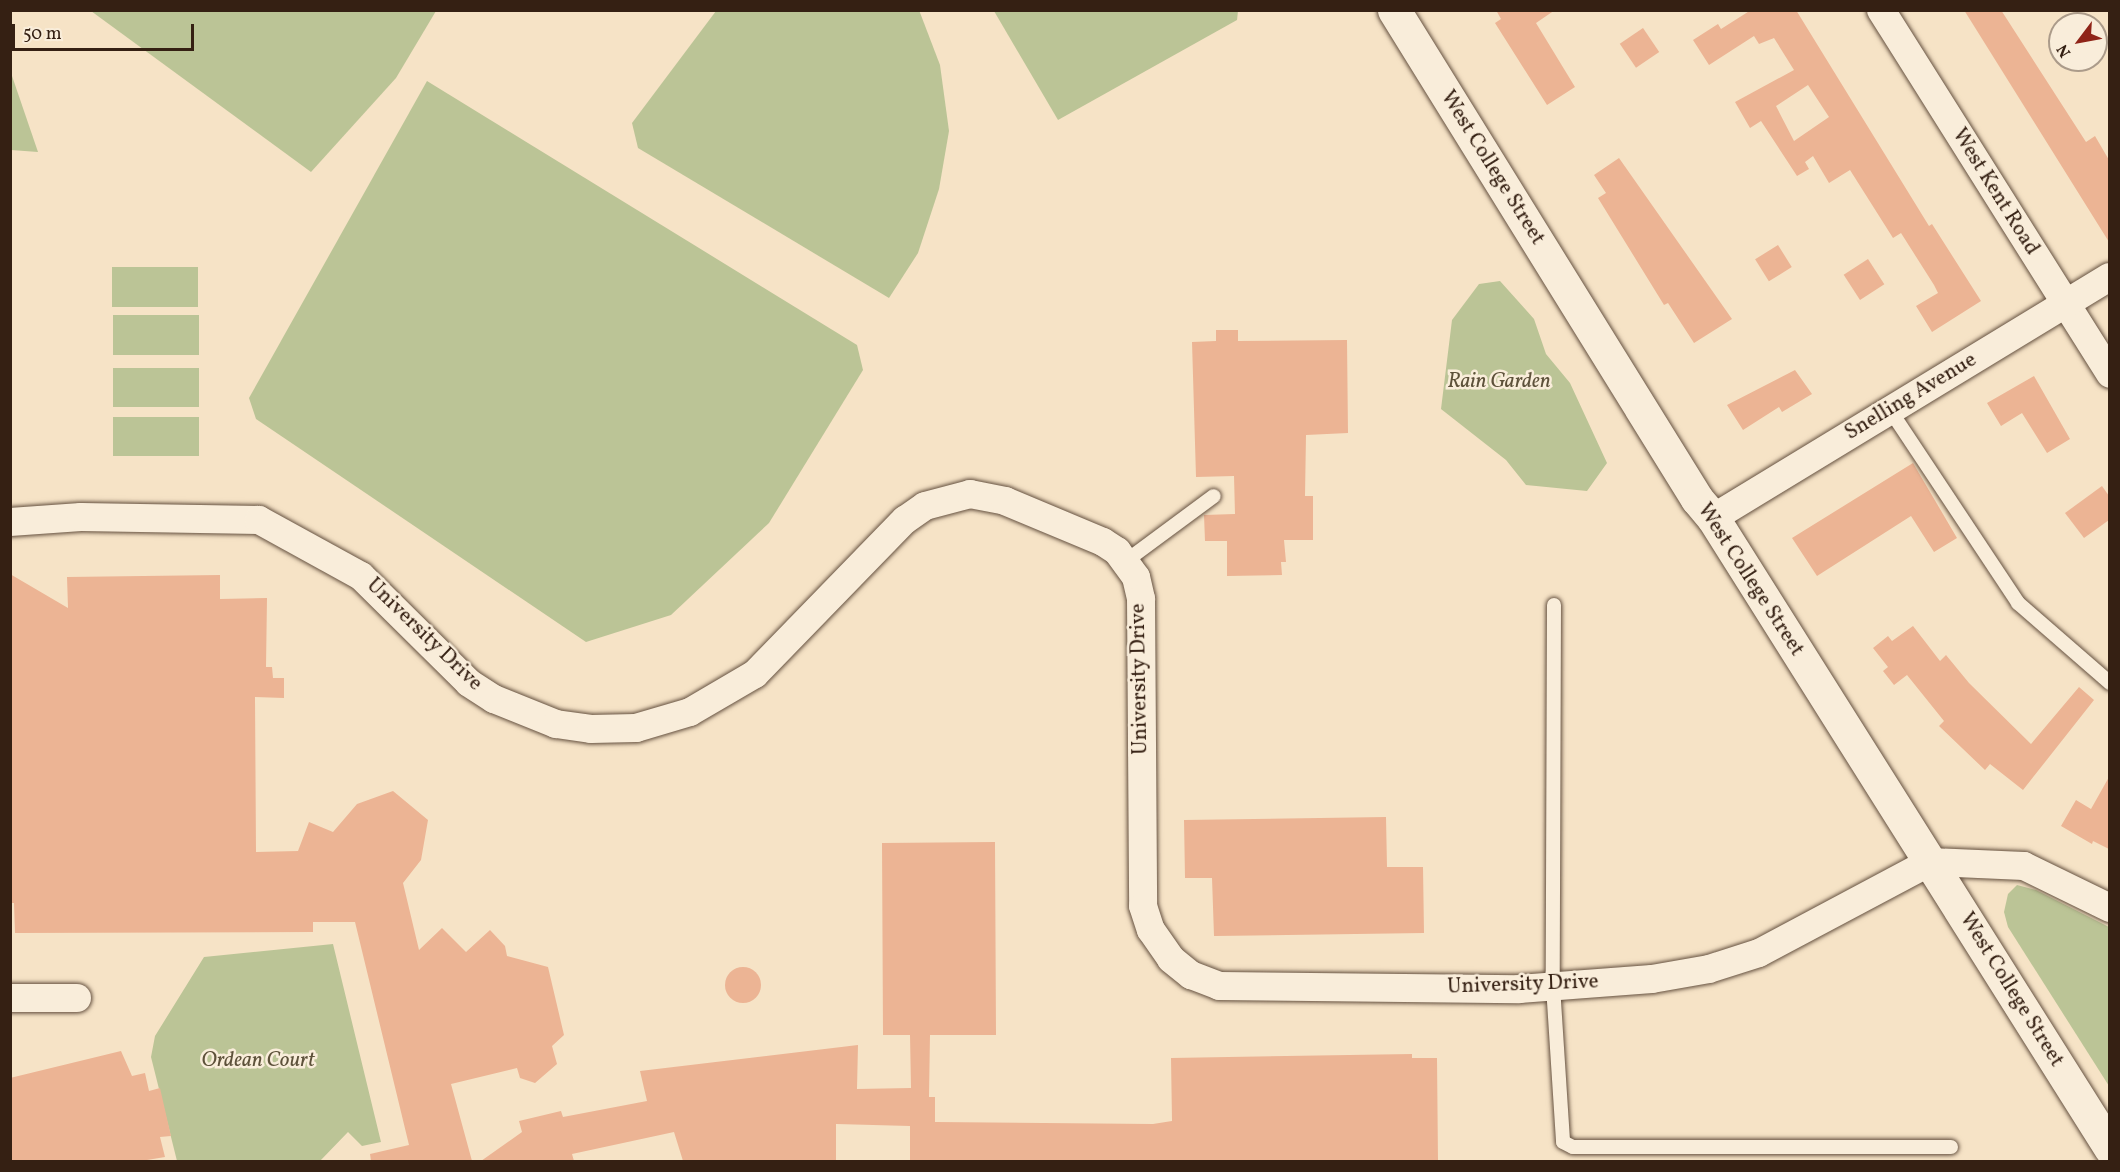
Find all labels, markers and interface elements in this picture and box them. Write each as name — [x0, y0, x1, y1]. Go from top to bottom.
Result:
scale bar — [15, 12, 196, 50]
north arrow — [2048, 12, 2108, 72]
text: 50 m — [23, 22, 62, 47]
text: N — [2052, 40, 2077, 61]
street label: West College Street — [1434, 86, 1550, 250]
street label: West Kent Road — [1946, 124, 2044, 260]
street label: Snelling Avenue — [1841, 348, 1981, 446]
park label: Rain Garden — [1447, 369, 1551, 395]
street label: West College Street — [1691, 499, 1809, 661]
street label: University Drive — [361, 573, 487, 697]
street label: University Drive — [1126, 603, 1154, 755]
street label: West College Street — [1953, 908, 2069, 1072]
street label: University Drive — [1447, 970, 1599, 1000]
park label: Ordean Court — [201, 1048, 315, 1074]

